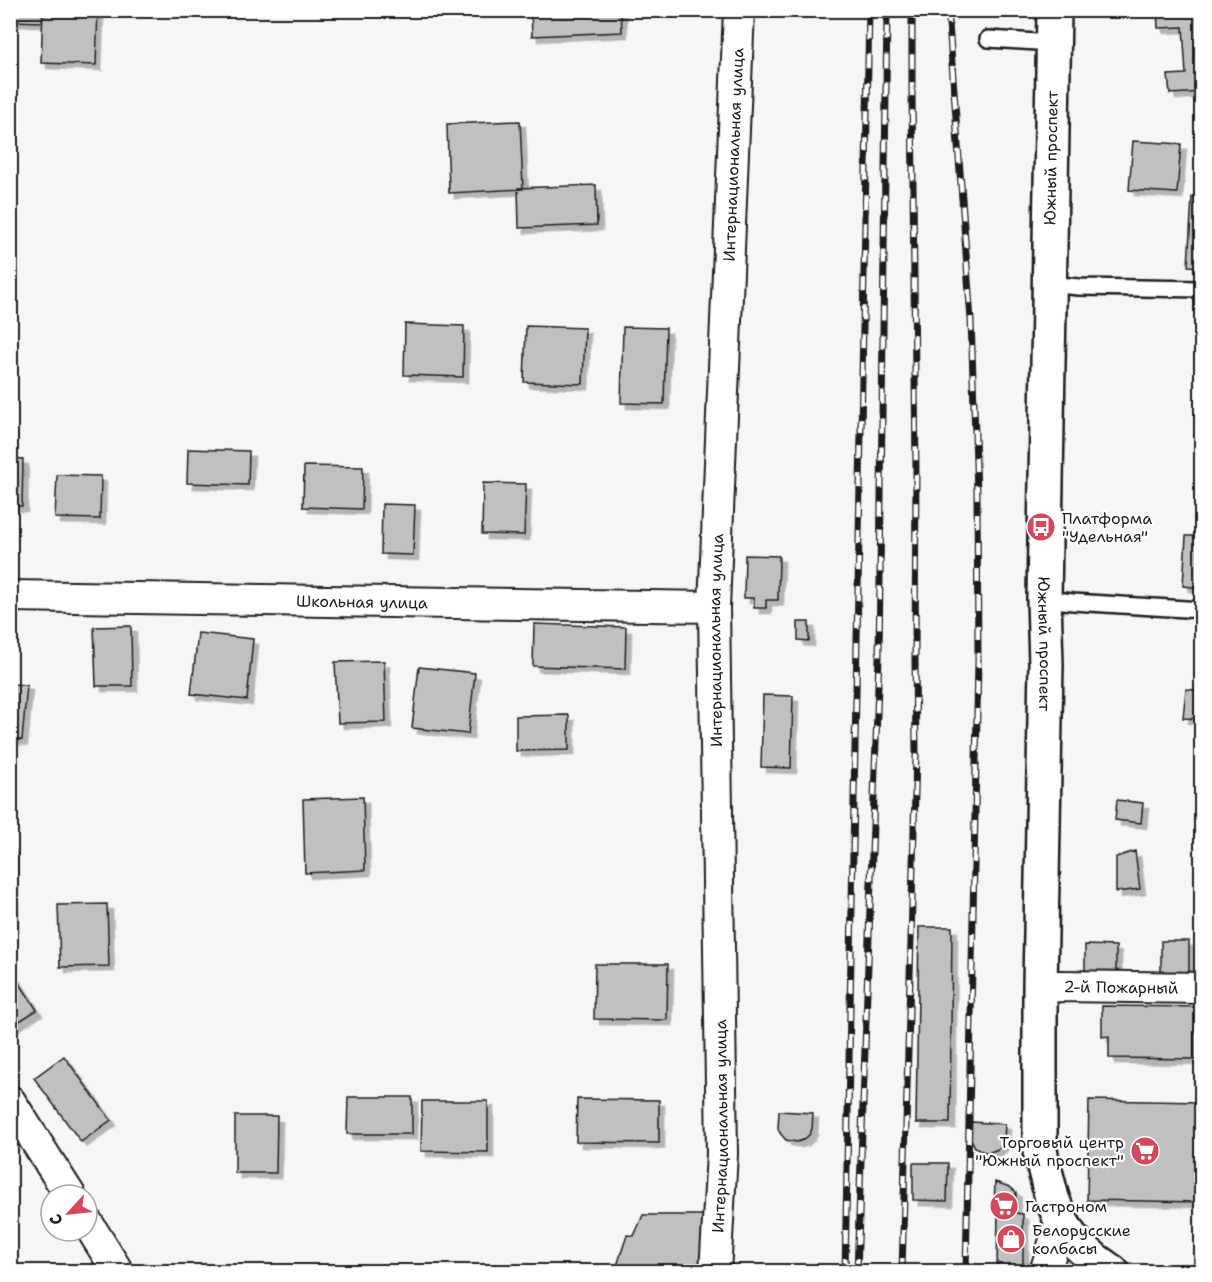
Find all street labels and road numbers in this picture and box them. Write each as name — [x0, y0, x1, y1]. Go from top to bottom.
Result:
street label: Интернациональная улица — [718, 47, 748, 262]
street label: Южный проспект — [1039, 90, 1063, 225]
street label: Интернациональная улица — [703, 533, 728, 747]
street label: Южный проспект — [1033, 576, 1057, 712]
street label: Школьная улица — [296, 590, 428, 613]
street label: 2-й Пожарный — [1063, 976, 1179, 998]
street label: Интернациональная улица — [707, 1019, 733, 1234]

